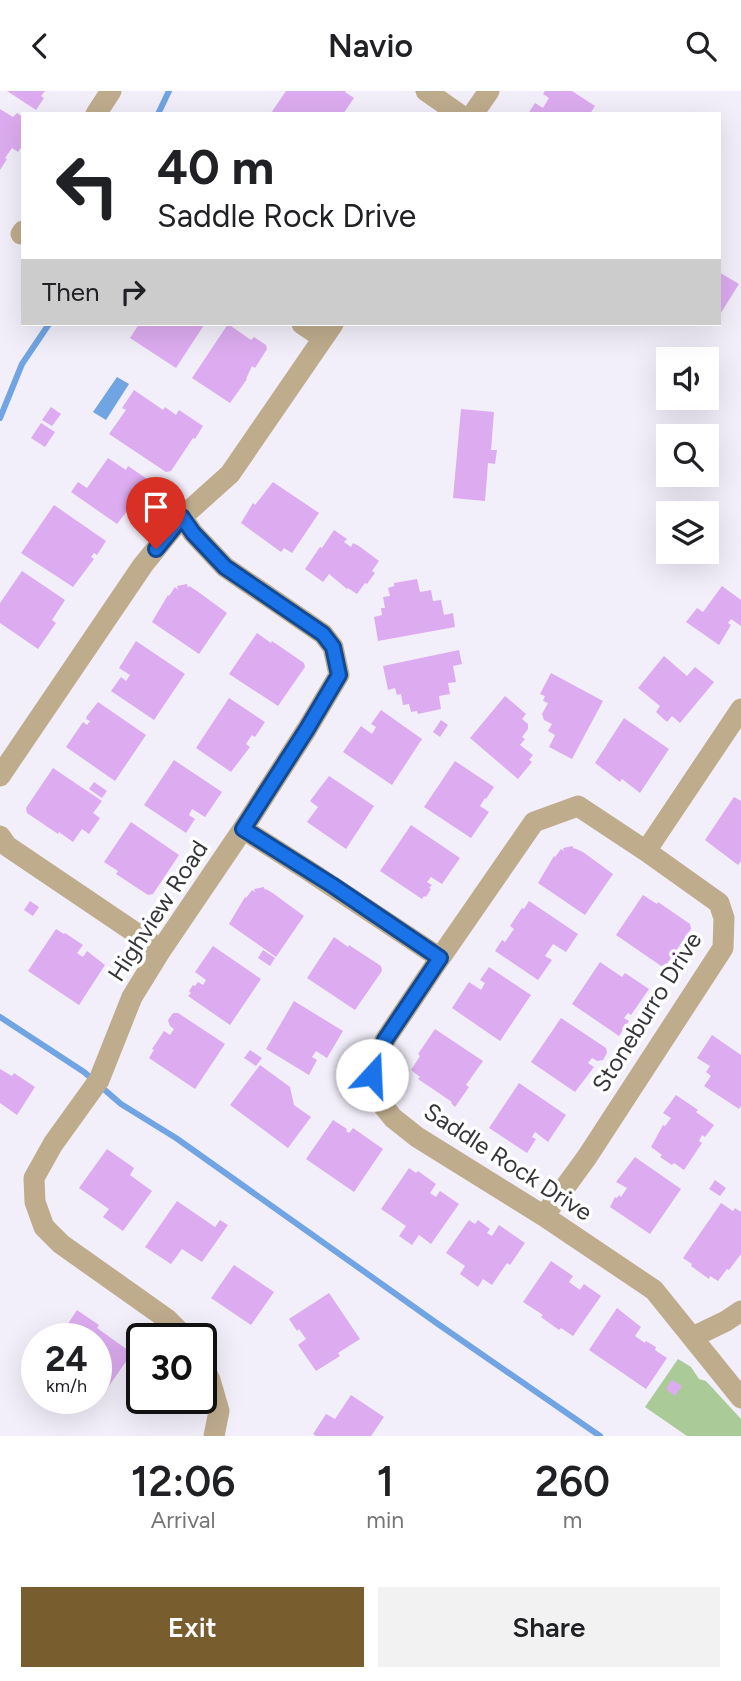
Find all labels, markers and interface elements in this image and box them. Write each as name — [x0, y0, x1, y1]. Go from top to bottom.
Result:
icon: back — [21, 27, 59, 65]
text: Navio — [328, 27, 413, 65]
icon: search — [682, 27, 720, 65]
text: 40 m — [157, 137, 274, 196]
icon: left — [42, 140, 133, 231]
text: Saddle Rock Drive — [157, 197, 416, 235]
icon: right — [114, 273, 152, 311]
text: Then — [42, 276, 100, 308]
map controls — [656, 347, 719, 564]
button: sound — [656, 347, 719, 410]
button: search — [656, 424, 719, 487]
pin — [126, 477, 186, 549]
icon: arrive — [137, 488, 175, 526]
button: layers — [656, 501, 719, 564]
street label: Highview Road — [101, 835, 214, 986]
street label: Stoneburro Drive — [586, 926, 707, 1097]
position arrow — [335, 1038, 409, 1112]
street label: Saddle Rock Drive — [419, 1096, 598, 1227]
speed limit sign: 30 — [126, 1323, 217, 1414]
text: 24 — [45, 1338, 88, 1380]
text: km/h — [46, 1375, 87, 1397]
text: 12:06 — [131, 1456, 235, 1507]
text: 1 — [376, 1456, 394, 1507]
text: 260 — [535, 1456, 610, 1507]
text: Arrival — [151, 1506, 216, 1534]
text: min — [366, 1506, 404, 1534]
text: m — [563, 1506, 582, 1534]
button: Exit — [21, 1587, 364, 1667]
button: Share — [378, 1587, 720, 1667]

